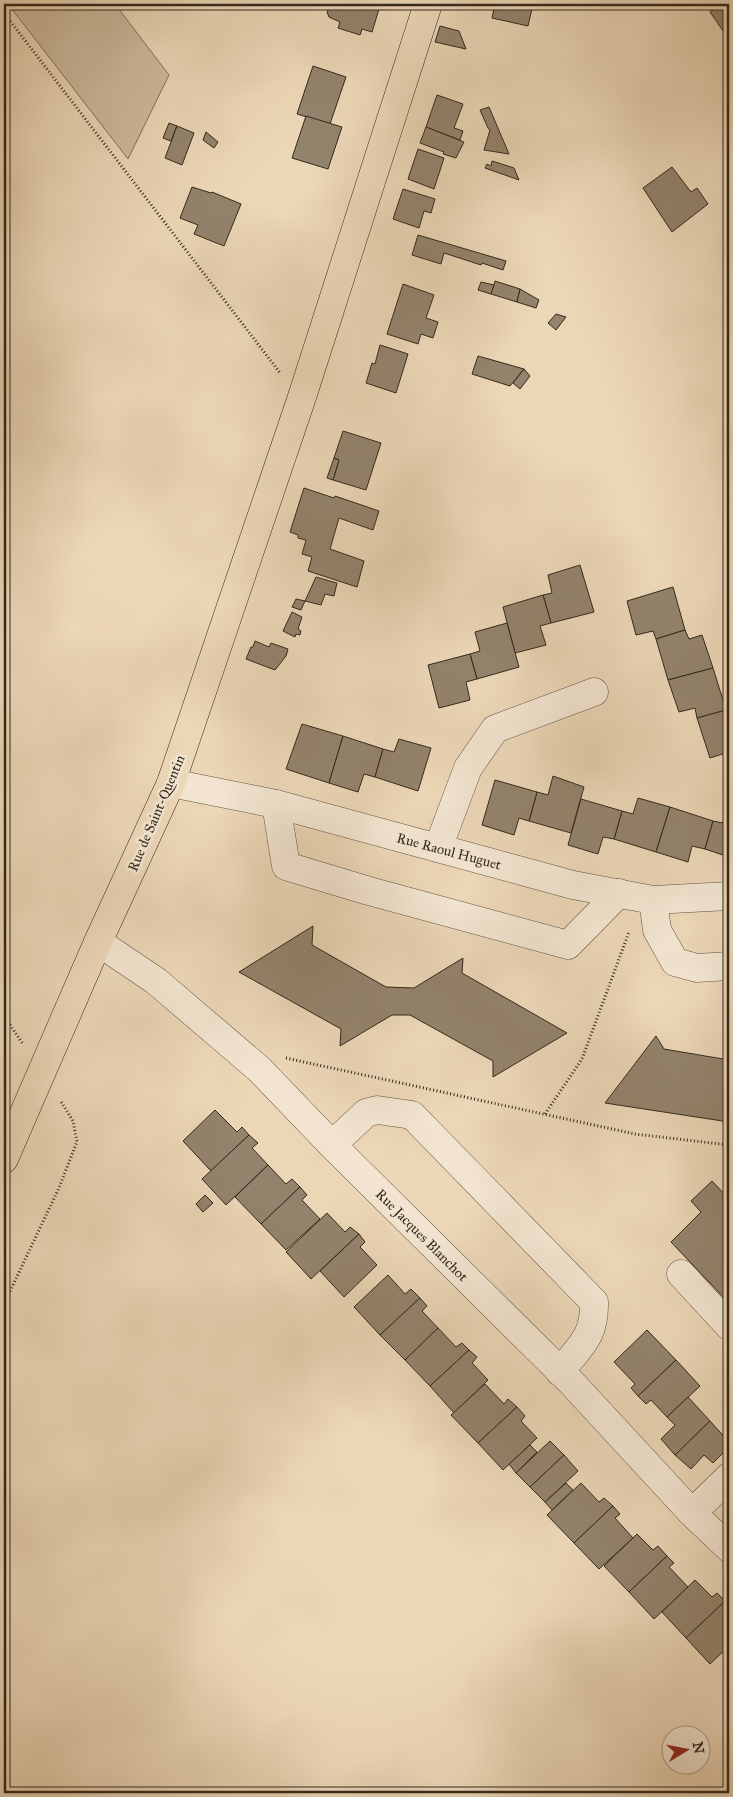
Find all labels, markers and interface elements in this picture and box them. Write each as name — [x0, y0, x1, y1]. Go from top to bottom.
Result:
street label: Rue de Saint-Quentin — [124, 752, 189, 874]
street label: Rue Raoul Huguet — [395, 829, 503, 874]
street label: Rue Jacques Blanchot — [371, 1186, 471, 1286]
north arrow — [660, 1724, 710, 1774]
text: N — [689, 1741, 708, 1755]

